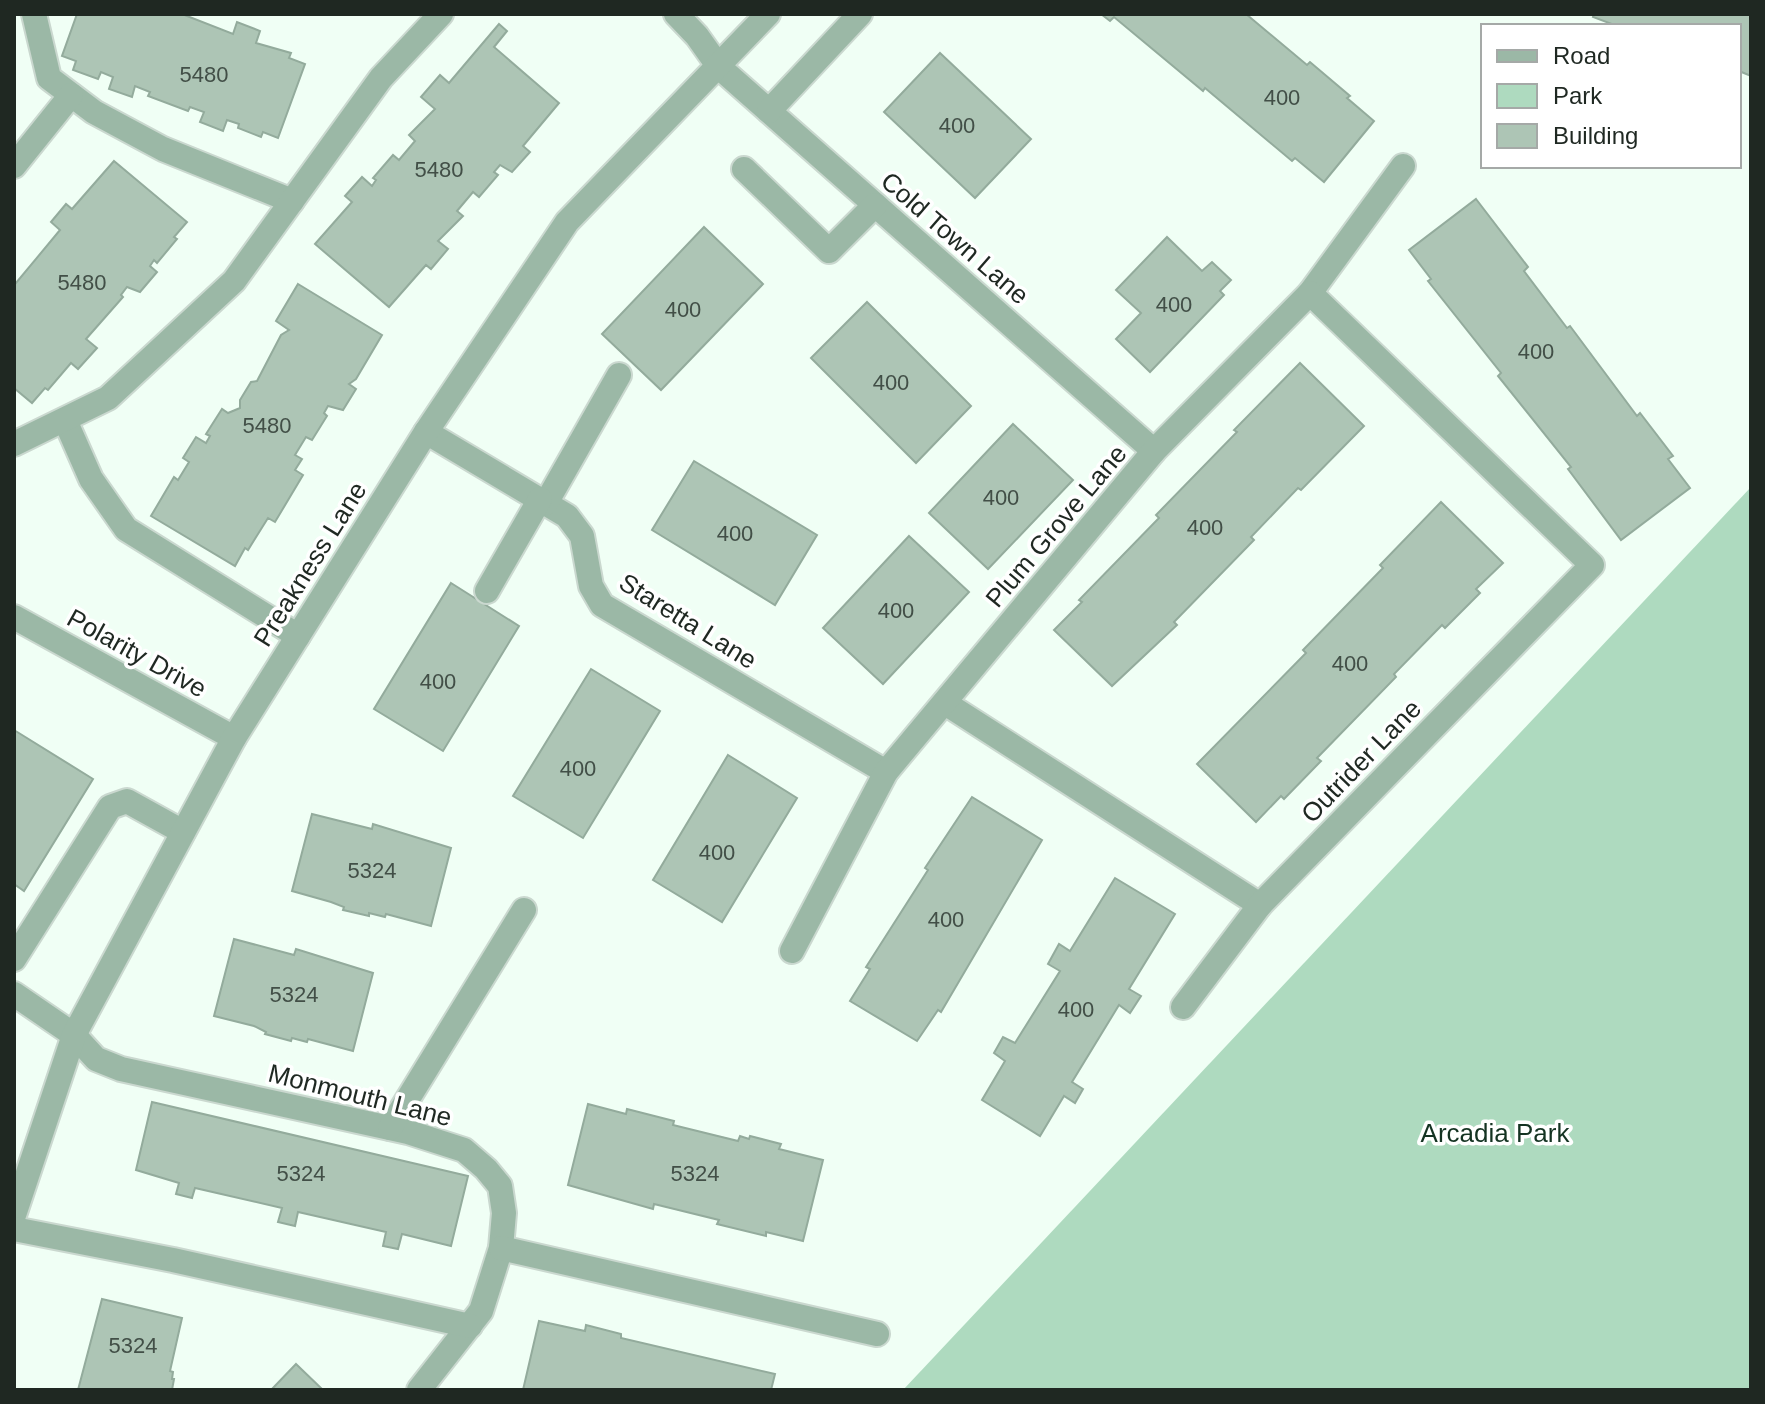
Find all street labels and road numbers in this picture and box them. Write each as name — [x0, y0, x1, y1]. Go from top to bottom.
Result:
street label: Cold Town Lane — [875, 166, 1035, 310]
street label: Plum Grove Lane — [979, 439, 1133, 613]
street label: Preakness Lane — [247, 476, 373, 652]
street label: Staretta Lane — [614, 567, 762, 675]
street label: Polarity Drive — [62, 602, 212, 704]
street label: Outrider Lane — [1295, 693, 1427, 829]
street label: Monmouth Lane — [265, 1058, 455, 1132]

